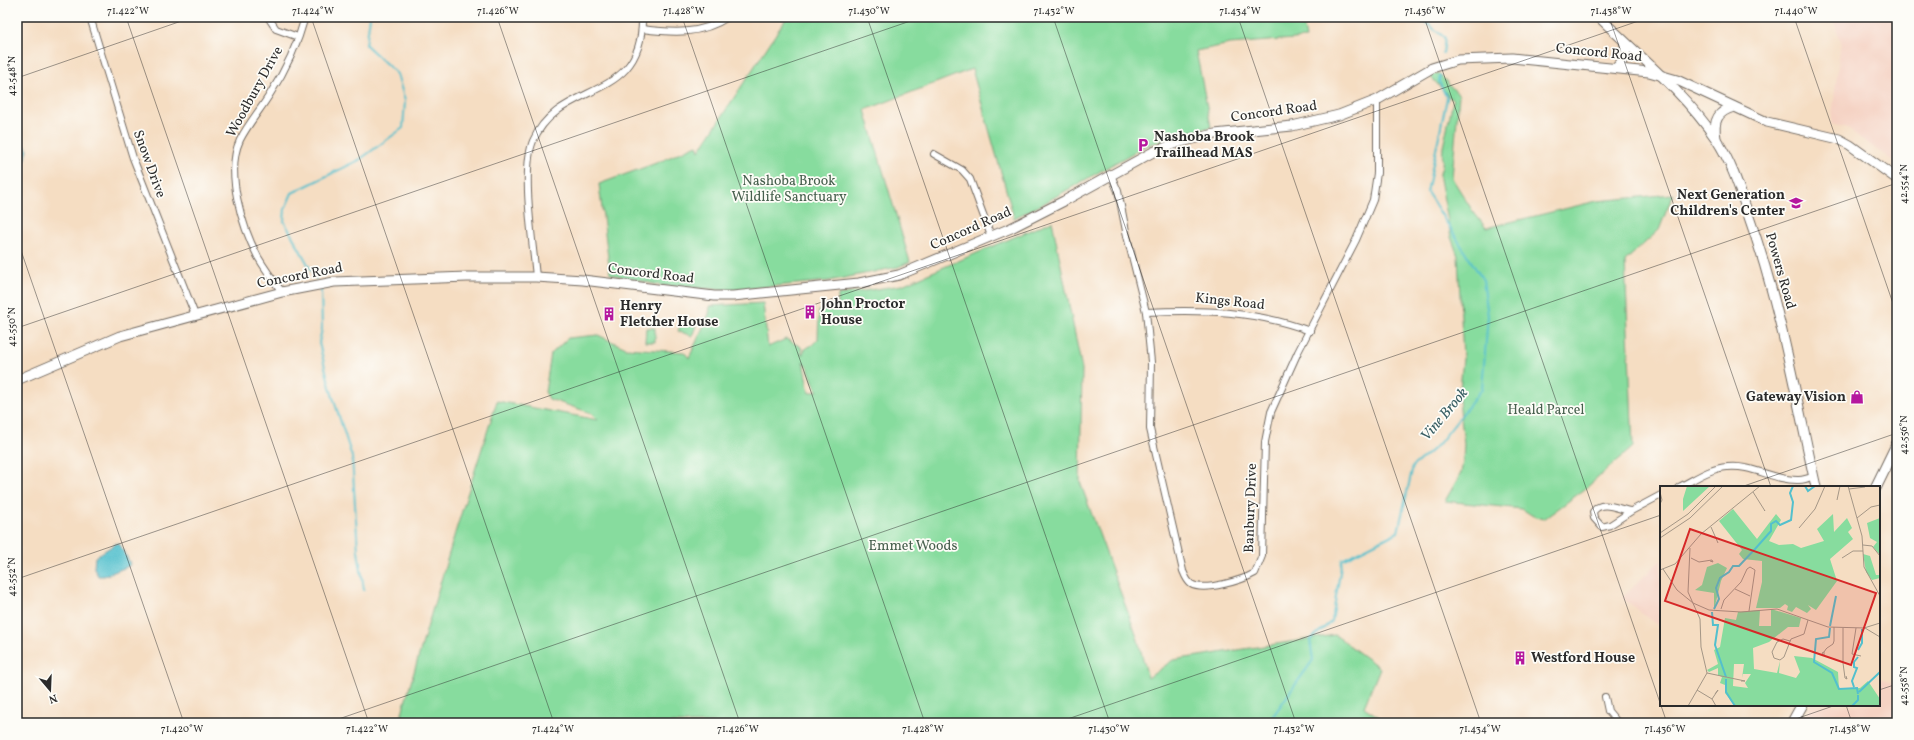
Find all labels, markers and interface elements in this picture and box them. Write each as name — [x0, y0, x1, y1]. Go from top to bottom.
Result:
text: 71.422°W — [107, 4, 149, 18]
text: 71.424°W — [292, 4, 334, 18]
text: 71.426°W — [477, 4, 519, 18]
text: 71.428°W — [663, 4, 705, 18]
text: 71.430°W — [848, 4, 890, 18]
text: 71.432°W — [1033, 4, 1075, 18]
text: 71.434°W — [1219, 4, 1261, 18]
text: 71.436°W — [1404, 4, 1446, 18]
text: 71.438°W — [1590, 4, 1632, 18]
text: 71.440°W — [1775, 4, 1817, 18]
street label: Concord Road — [1555, 39, 1643, 67]
street label: Woodbury Drive — [222, 43, 288, 141]
text: 42.548°N — [5, 55, 19, 96]
street label: Concord Road — [1230, 97, 1318, 127]
street label: Snow Drive — [128, 127, 170, 201]
place label: Nashoba Brook Trailhead MAS — [1154, 128, 1255, 163]
parking icon: Nashoba Brook Trailhead MAS — [1135, 137, 1151, 153]
text: 42.554°N — [1897, 163, 1911, 204]
park label: Nashoba Brook Wildlife Sanctuary — [731, 172, 847, 207]
place label: Next Generation Children's Center — [1670, 186, 1785, 221]
school or university icon: Next Generation Children's Center — [1788, 195, 1804, 211]
street label: Concord Road — [927, 203, 1015, 255]
street label: Powers Road — [1760, 231, 1800, 312]
street label: Concord Road — [256, 258, 345, 294]
street label: Concord Road — [607, 259, 695, 289]
street label: Kings Road — [1194, 289, 1266, 315]
place label: John Proctor House — [820, 295, 905, 330]
place label: Henry Fletcher House — [620, 297, 718, 332]
building icon: John Proctor House — [802, 304, 818, 320]
text: 42.550°N — [5, 306, 19, 347]
building icon: Henry Fletcher House — [601, 306, 617, 322]
water label: Vine Brook — [1416, 384, 1474, 446]
place label: Gateway Vision — [1746, 388, 1846, 407]
shop icon: Gateway Vision — [1849, 389, 1865, 405]
park label: Heald Parcel — [1507, 401, 1585, 420]
text: 42.556°N — [1897, 415, 1911, 455]
street label: Banbury Drive — [1240, 463, 1262, 553]
inset map — [1660, 486, 1880, 706]
park label: Emmet Woods — [869, 537, 957, 556]
text: 42.552°N — [5, 557, 19, 597]
place label: Westford House — [1531, 649, 1635, 668]
building icon: Westford House — [1512, 650, 1528, 666]
text: 42.558°N — [1897, 666, 1911, 706]
north arrow — [30, 670, 70, 710]
text: N — [47, 690, 59, 706]
text: 71.420°W — [161, 722, 203, 736]
text: 71.422°W — [346, 722, 388, 736]
text: 71.424°W — [532, 722, 574, 736]
text: 71.426°W — [717, 722, 759, 736]
text: 71.428°W — [902, 722, 944, 736]
text: 71.430°W — [1088, 722, 1130, 736]
text: 71.432°W — [1273, 722, 1315, 736]
text: 71.434°W — [1459, 722, 1501, 736]
text: 71.436°W — [1644, 722, 1686, 736]
text: 71.438°W — [1829, 722, 1871, 736]

